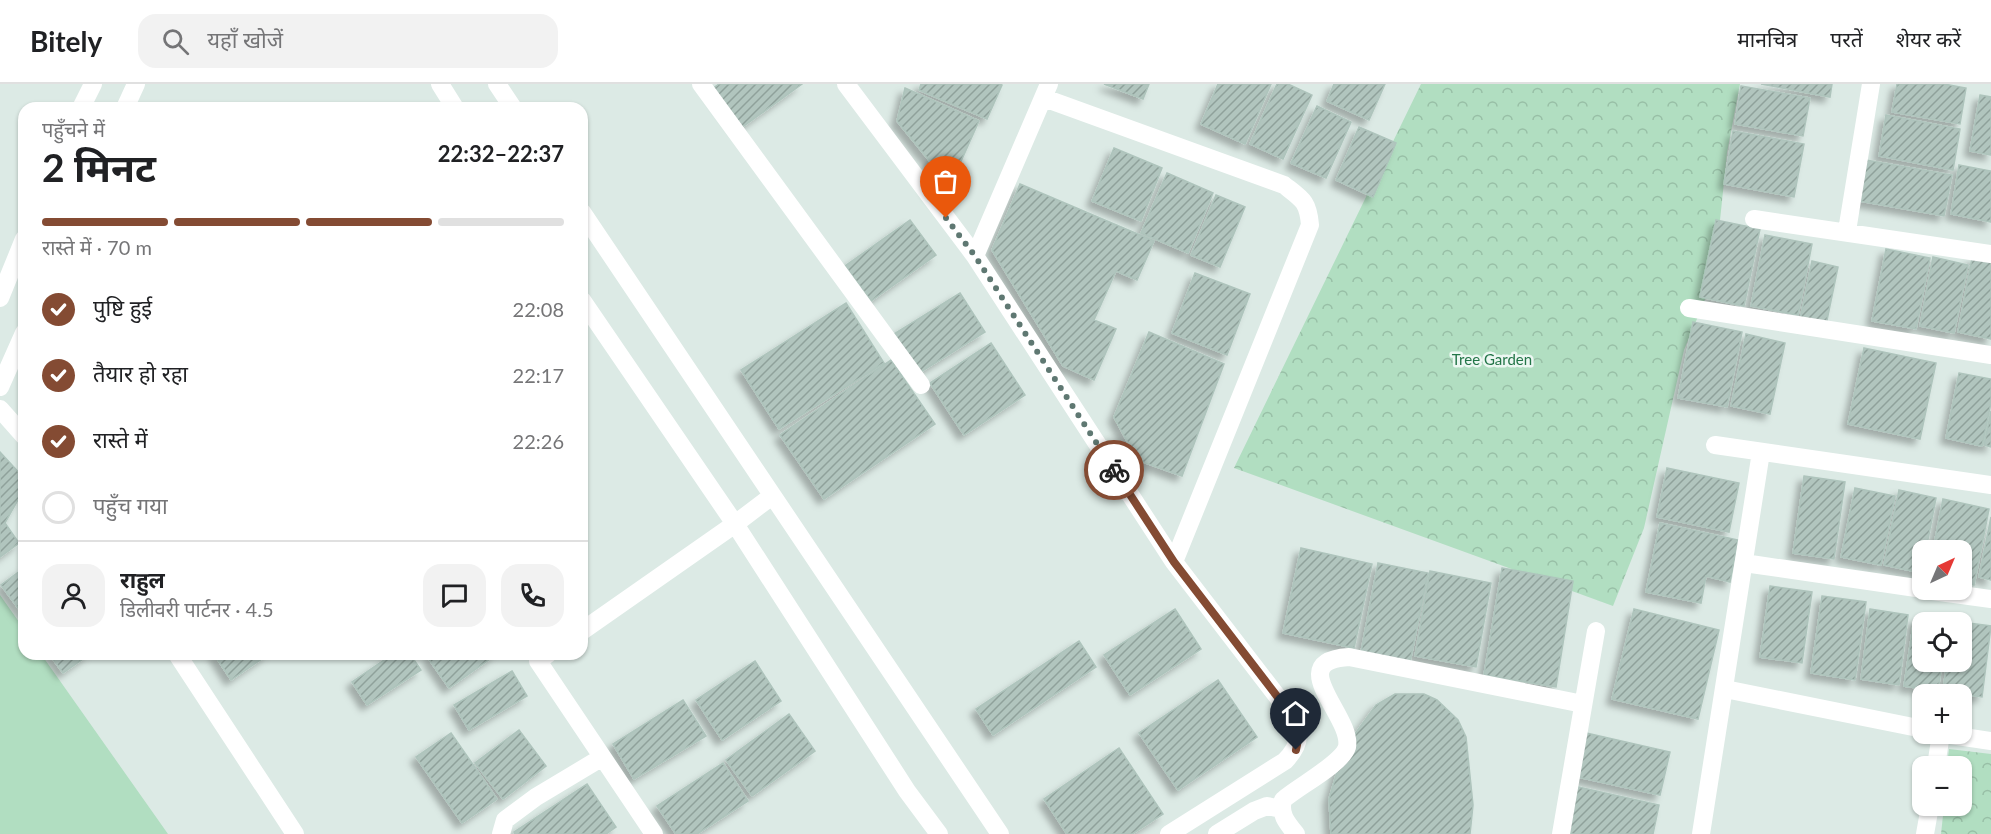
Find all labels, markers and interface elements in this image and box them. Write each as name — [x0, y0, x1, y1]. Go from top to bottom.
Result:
search box — [138, 14, 558, 68]
text: Bitely — [30, 24, 102, 58]
icon: search — [159, 25, 192, 58]
text: यहाँ खोजें — [207, 26, 283, 53]
text: मानचित्र — [1737, 26, 1797, 51]
text: परतें — [1830, 26, 1863, 51]
text: शेयर करें — [1896, 26, 1961, 51]
text: पहुँचने में — [42, 117, 105, 141]
text: 22:32–22:37 — [438, 140, 564, 167]
text: 2 मिनट — [42, 144, 156, 190]
pin — [920, 156, 971, 218]
icon: bag — [929, 165, 962, 198]
text: रास्ते में · 70 m — [42, 235, 152, 259]
icon: check — [42, 293, 75, 326]
text: पुष्टि हुई — [93, 294, 152, 321]
text: 22:08 — [513, 297, 564, 321]
park label: Tree Garden — [1452, 350, 1532, 368]
icon: check — [42, 359, 75, 392]
text: तैयार हो रहा — [93, 360, 188, 387]
text: 22:17 — [513, 363, 564, 387]
icon: check — [42, 425, 75, 458]
text: रास्ते में — [93, 426, 148, 453]
text: 22:26 — [513, 429, 564, 453]
courier — [1084, 440, 1144, 500]
icon: bike — [1098, 454, 1131, 487]
text: पहुँच गया — [93, 492, 168, 519]
north arrow — [1912, 540, 1972, 600]
map controls — [1912, 540, 1972, 816]
button: person — [42, 564, 105, 627]
button: chat — [423, 564, 486, 627]
button: phone — [501, 564, 564, 627]
text: राहुल — [120, 566, 165, 593]
text: डिलीवरी पार्टनर · 4.5 — [120, 597, 273, 621]
button: locate — [1912, 612, 1972, 672]
button: + — [1912, 684, 1972, 744]
pin — [1270, 688, 1321, 750]
icon: home — [1279, 697, 1312, 730]
button: − — [1912, 756, 1972, 816]

